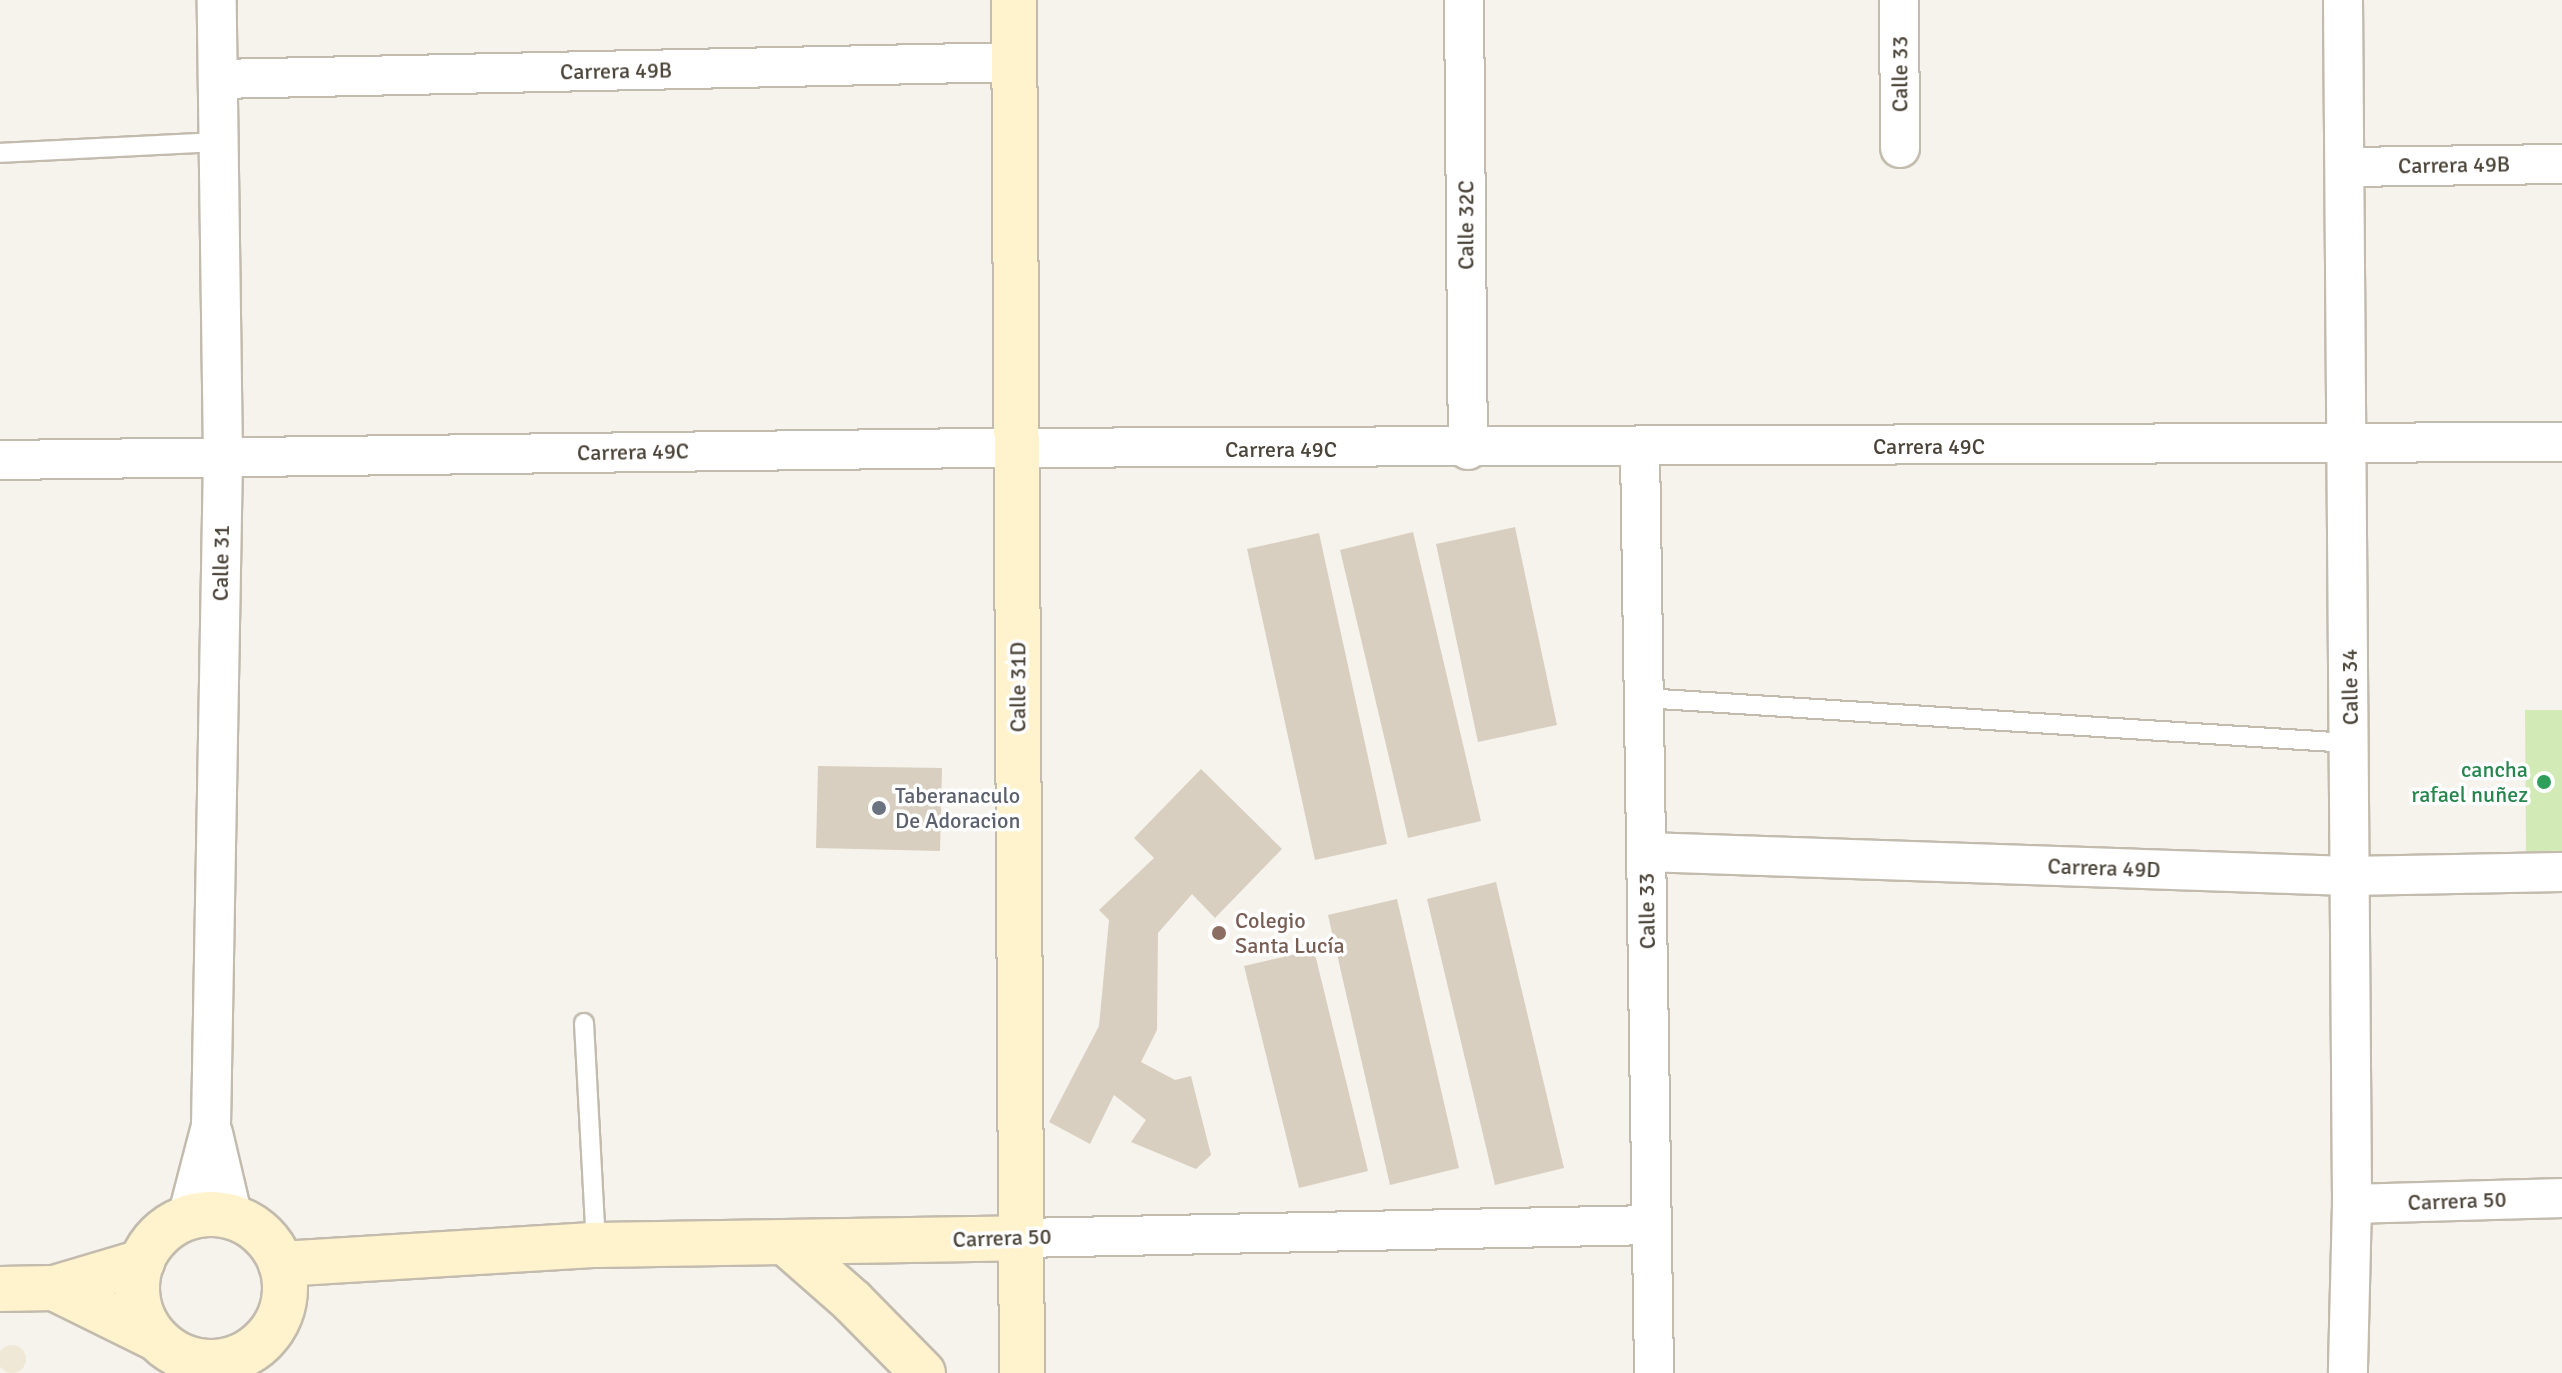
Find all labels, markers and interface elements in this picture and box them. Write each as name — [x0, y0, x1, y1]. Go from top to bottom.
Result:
street label: Calle 33 — [1887, 36, 1913, 112]
street label: Carrera 49B — [560, 57, 672, 85]
street label: Carrera 49B — [2398, 151, 2510, 179]
street label: Calle 32C — [1453, 180, 1479, 270]
street label: Carrera 49C — [1873, 434, 1985, 460]
street label: Carrera 49C — [1225, 437, 1337, 463]
street label: Carrera 49C — [577, 438, 689, 466]
street label: Calle 31 — [207, 525, 235, 601]
street label: Calle 31D — [1005, 642, 1031, 732]
street label: Calle 34 — [2336, 649, 2364, 725]
place label: cancha rafael nuñez — [2411, 756, 2528, 808]
marker: cancha rafael nuñez — [2535, 773, 2553, 791]
place label: Taberanaculo De Adoracion — [895, 782, 1021, 834]
marker: Taberanaculo De Adoracion — [870, 799, 888, 817]
street label: Carrera 49D — [2047, 853, 2161, 883]
street label: Calle 33 — [1633, 873, 1661, 949]
place label: Colegio Santa Lucía — [1235, 907, 1345, 958]
marker: Colegio Santa Lucía — [1210, 924, 1228, 942]
street label: Carrera 50 — [2407, 1186, 2507, 1216]
street label: Carrera 50 — [952, 1223, 1052, 1253]

